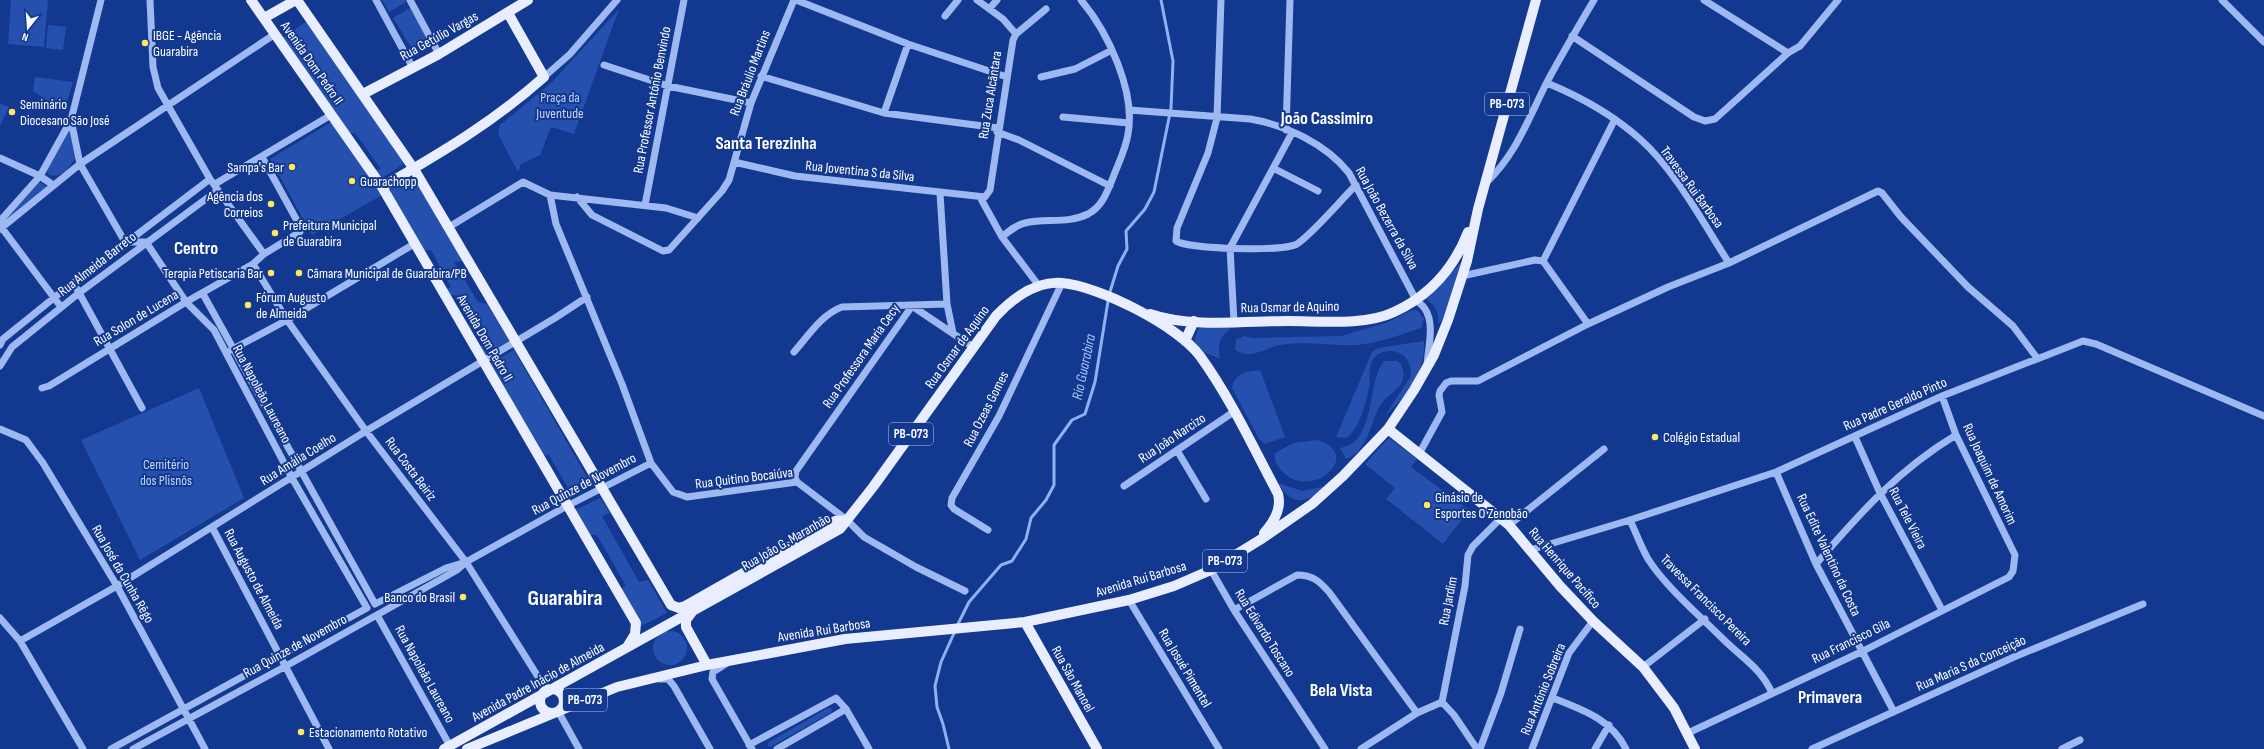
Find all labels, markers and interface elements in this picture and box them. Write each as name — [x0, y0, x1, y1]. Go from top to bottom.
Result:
street label: Rua Getúlio Vargas — [397, 7, 481, 65]
north arrow — [8, 8, 48, 48]
street label: Avenida Dom Pedro II — [276, 17, 347, 108]
street label: Rua Professor António Benvindo — [629, 25, 675, 175]
place label: IBGE - Agência Guarabira — [153, 27, 221, 60]
street label: Rua Bráulio Martins — [726, 28, 774, 118]
text: N — [20, 30, 30, 44]
marker: IBGE - Agência Guarabira — [140, 38, 150, 48]
street label: Rua Zuca Alcântara — [975, 50, 1005, 140]
park label: Praça da Juventude — [535, 89, 584, 122]
road number: PB-073 — [1485, 93, 1529, 115]
place label: Seminário Diocesano São José — [20, 96, 110, 129]
marker: Seminário Diocesano São José — [7, 107, 17, 117]
district label: João Cassimiro — [1280, 108, 1373, 129]
district label: Santa Terezinha — [715, 133, 817, 154]
street label: Travessa Rui Barbosa — [1657, 143, 1727, 231]
street label: Rua Joventina S da Silva — [805, 157, 915, 185]
place label: Sampa's Bar — [227, 159, 284, 176]
marker: Sampa's Bar — [287, 162, 297, 172]
street label: Rua João Bezerra da Silva — [1352, 164, 1422, 272]
place label: Guarachopp — [360, 173, 417, 190]
marker: Guarachopp — [347, 176, 357, 186]
place label: Agência dos Correios — [206, 188, 263, 221]
marker: Agência dos Correios — [266, 199, 276, 209]
place label: Prefeitura Municipal de Guarabira — [283, 217, 377, 250]
street label: Rua Almeida Barreto — [55, 228, 140, 300]
marker: Prefeitura Municipal de Guarabira — [270, 228, 280, 238]
district label: Centro — [174, 238, 218, 259]
place label: Terapia Petiscaria Bar — [163, 265, 263, 282]
place label: Câmara Municipal de Guarabira/PB — [307, 265, 467, 282]
marker: Terapia Petiscaria Bar — [266, 268, 276, 278]
marker: Câmara Municipal de Guarabira/PB — [294, 268, 304, 278]
street label: Rua Solon de Lucena — [91, 286, 181, 350]
place label: Fórum Augusto de Almeida — [256, 289, 326, 322]
street label: Avenida Dom Pedro II — [453, 291, 517, 385]
street label: Rua Osmar de Aquino — [1241, 298, 1340, 316]
marker: Fórum Augusto de Almeida — [243, 300, 253, 310]
street label: Rua Professora Maria Cecy — [819, 300, 904, 411]
street label: Rua Osmar de Aquino — [921, 302, 993, 392]
water label: Rio Guarabira — [1068, 333, 1100, 401]
street label: Rua Napoleão Laureano — [229, 342, 295, 446]
street label: Rua Ozeas Gomes — [960, 368, 1012, 450]
street label: Rua Padre Geraldo Pinto — [1841, 374, 1950, 434]
street label: Rua João Narcizo — [1135, 409, 1209, 467]
street label: Rua Joaquim de Amorim — [1959, 421, 2021, 527]
road number: PB-073 — [889, 423, 933, 445]
street label: Rua Amália Coelho — [257, 429, 339, 489]
place label: Colégio Estadual — [1663, 429, 1740, 446]
marker: Colégio Estadual — [1650, 432, 1660, 442]
street label: Rua Costa Beiriz — [382, 434, 440, 504]
street label: Rua Quinze de Novembro — [529, 449, 639, 519]
park label: Cemitério dos Plisnôs — [140, 456, 192, 489]
street label: Rua Quitino Bocaiúva — [694, 464, 794, 492]
street label: Rua Tele Vieira — [1885, 484, 1931, 552]
place label: Ginásio de Esportes O Zenobão — [1435, 489, 1528, 522]
street label: Rua Edite Valentino da Costa — [1793, 491, 1865, 619]
marker: Ginásio de Esportes O Zenobão — [1422, 500, 1432, 510]
street label: Rua João G. Maranhão — [738, 510, 834, 574]
street label: Rua José da Cunha Rêgo — [88, 522, 158, 626]
street label: Rua Henrique Pacífico — [1525, 524, 1605, 612]
street label: Rua Augusto de Almeida — [220, 526, 288, 632]
road number: PB-073 — [1203, 550, 1247, 572]
street label: Travessa Francisco Pereira — [1657, 551, 1755, 649]
street label: Avenida Rui Barbosa — [1093, 557, 1188, 601]
street label: Rua Jardim — [1435, 575, 1461, 627]
district label: Guarabira — [527, 585, 603, 612]
street label: Rua Edivardo Toscano — [1231, 586, 1299, 680]
place label: Banco do Brasil — [384, 589, 455, 606]
marker: Banco do Brasil — [458, 592, 468, 602]
street label: Rua Quinze de Novembro — [240, 610, 350, 682]
street label: Avenida Rui Barbosa — [775, 614, 872, 646]
street label: Rua Francisco Gila — [1809, 615, 1893, 667]
street label: Rua Napoleão Laureano — [391, 622, 459, 726]
street label: Rua Josué Pimentel — [1155, 625, 1215, 711]
street label: Rua Maria S da Conceição — [1913, 631, 2029, 695]
street label: Avenida Padre Inácio de Almeida — [468, 639, 607, 726]
street label: Rua António Sobreira — [1517, 641, 1569, 737]
street label: Rua São Manoel — [1048, 643, 1098, 715]
district label: Bela Vista — [1310, 680, 1372, 701]
district label: Primavera — [1798, 687, 1862, 708]
road number: PB-073 — [563, 689, 607, 711]
place label: Estacionamento Rotativo — [309, 724, 428, 741]
marker: Estacionamento Rotativo — [296, 727, 306, 737]

